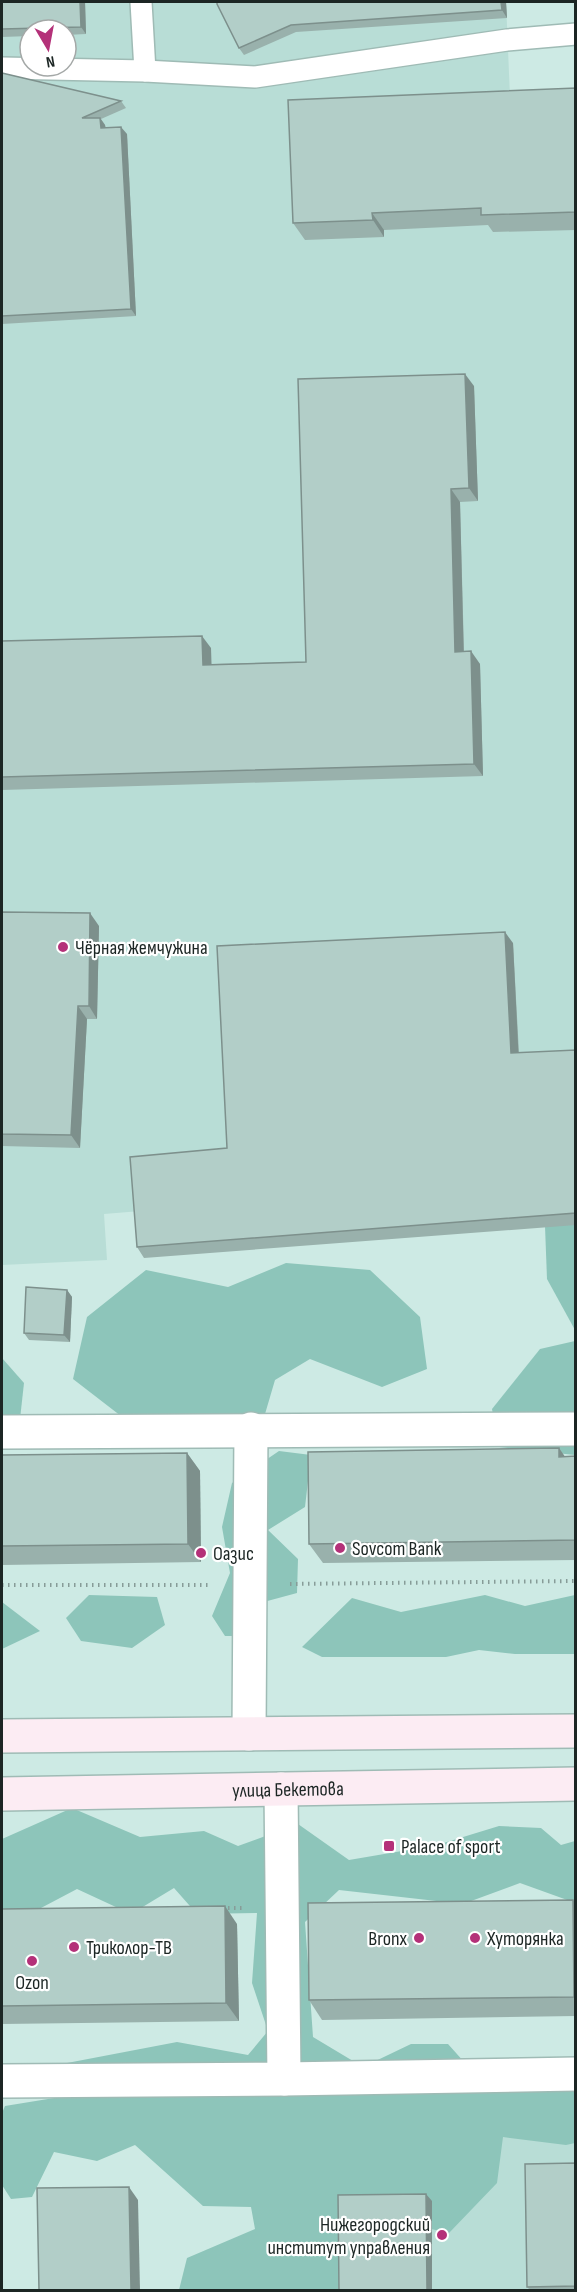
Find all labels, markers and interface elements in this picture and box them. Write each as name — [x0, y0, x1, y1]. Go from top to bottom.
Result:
north arrow — [18, 18, 78, 78]
text: N — [44, 51, 56, 71]
place label: Чёрная жемчужина — [75, 936, 208, 960]
marker: Чёрная жемчужина — [56, 940, 70, 954]
place label: Sovcom Bank — [352, 1537, 442, 1561]
marker: Sovcom Bank — [333, 1541, 347, 1555]
place label: Оазис — [213, 1542, 254, 1566]
marker: Оазис — [194, 1546, 208, 1560]
street label: улица Бекетова — [232, 1777, 344, 1803]
place label: Palace of sport — [401, 1835, 500, 1859]
marker: Palace of sport — [382, 1839, 396, 1853]
place label: Bronx — [368, 1927, 407, 1951]
place label: Хуторянка — [486, 1927, 564, 1951]
marker: Bronx — [412, 1931, 426, 1945]
marker: Хуторянка — [468, 1931, 482, 1945]
place label: Триколор-ТВ — [86, 1936, 172, 1960]
marker: Триколор-ТВ — [67, 1940, 81, 1954]
marker: Ozon — [25, 1954, 39, 1968]
place label: Ozon — [15, 1971, 49, 1995]
place label: Нижегородский институт управления — [267, 2213, 430, 2260]
marker: Нижегородский институт управления — [435, 2228, 449, 2242]

